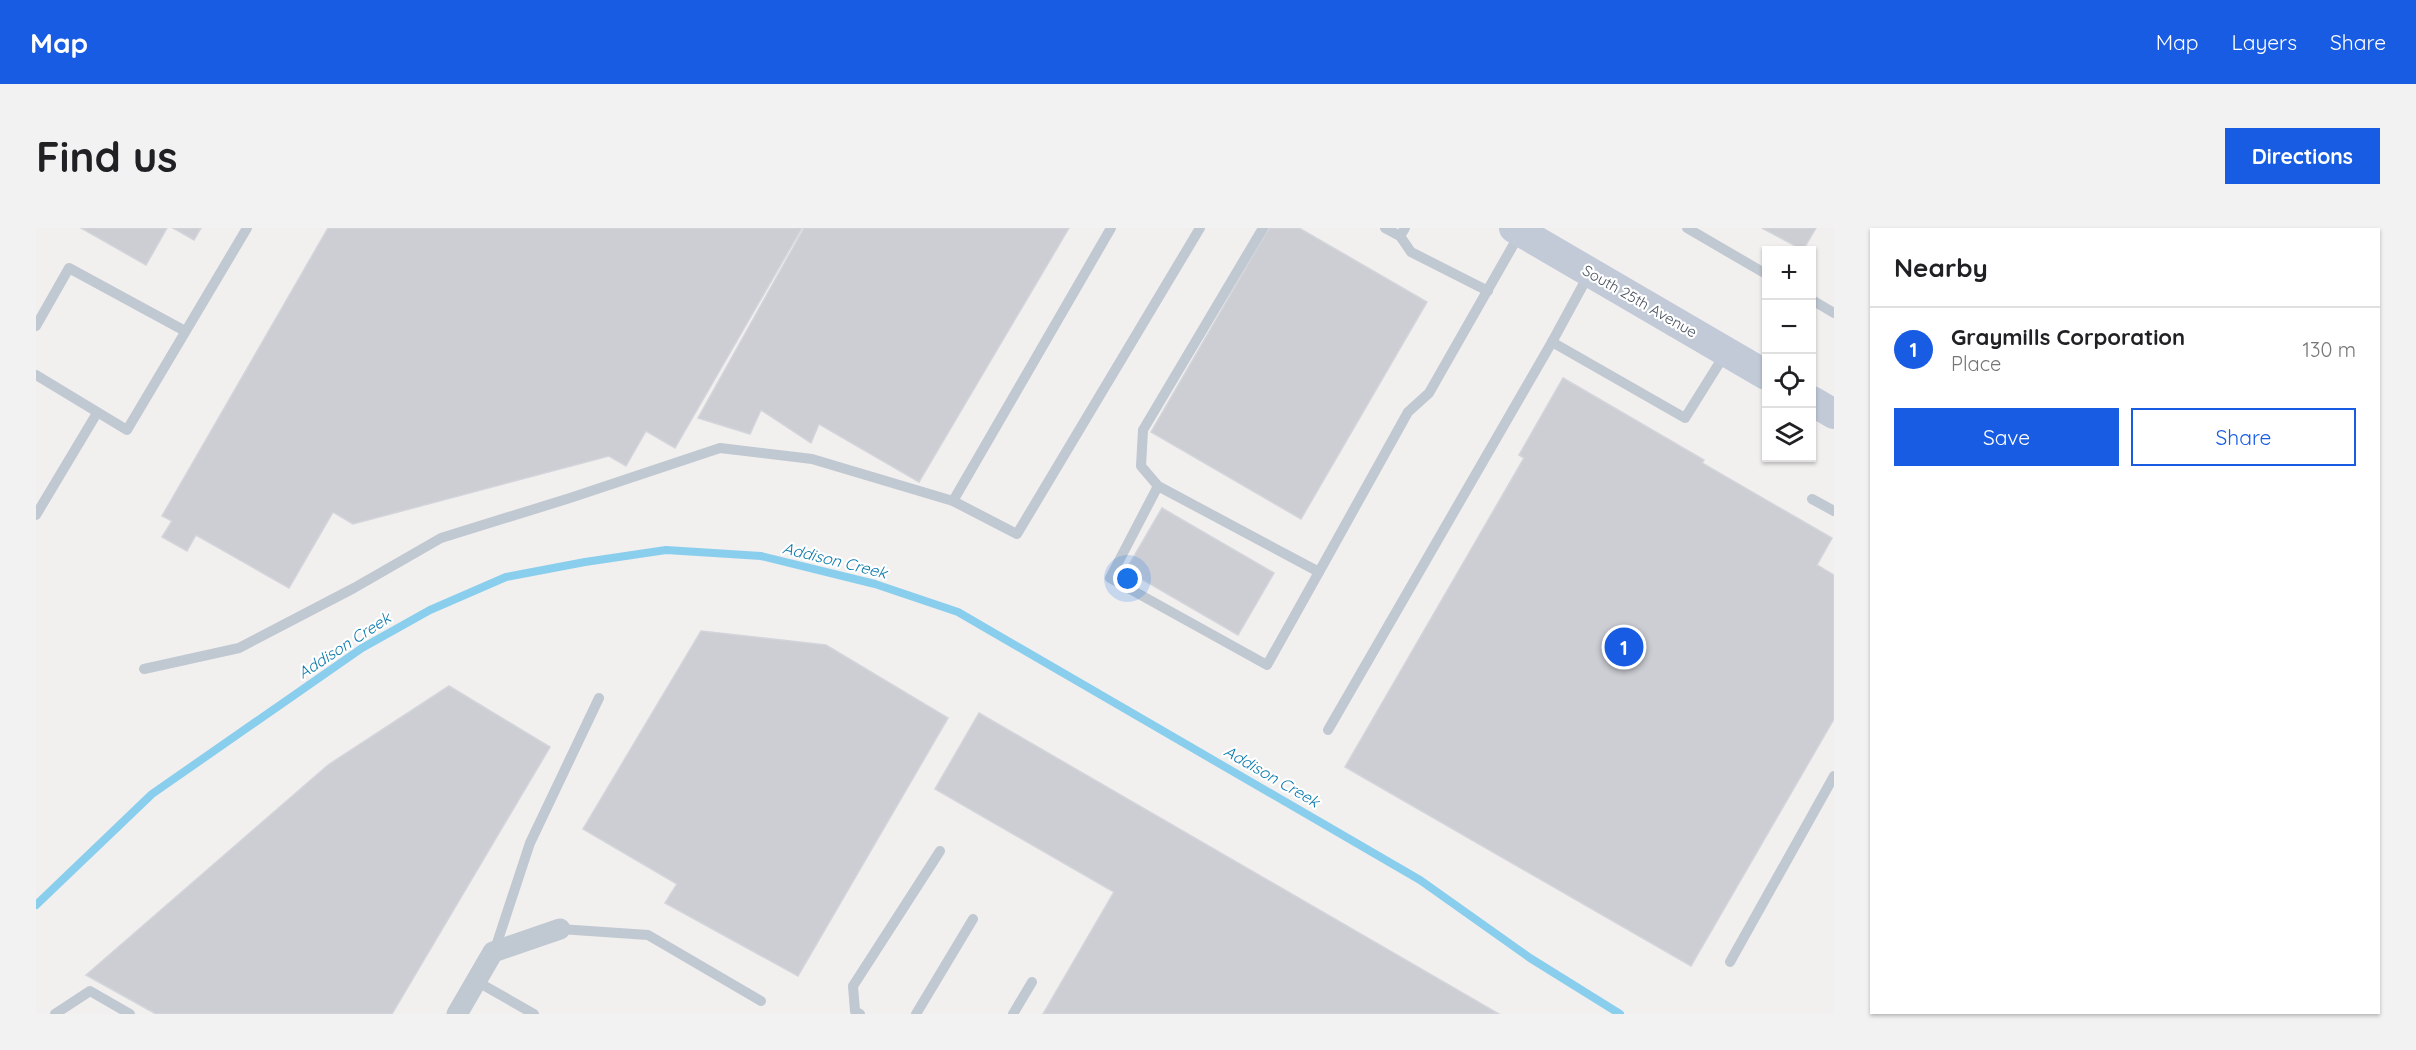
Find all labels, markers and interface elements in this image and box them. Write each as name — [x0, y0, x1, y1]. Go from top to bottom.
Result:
text: Map — [30, 25, 88, 60]
text: Map — [2156, 29, 2199, 55]
text: Layers — [2232, 29, 2297, 55]
text: Share — [2330, 29, 2386, 55]
button: Directions — [2225, 128, 2380, 184]
text: Find us — [36, 130, 178, 183]
map controls — [1762, 246, 1816, 462]
button: + — [1762, 246, 1816, 300]
text: Nearby — [1894, 251, 1988, 284]
street label: South 25th Avenue — [1579, 260, 1701, 342]
button: − — [1762, 300, 1816, 354]
text: Graymills Corporation — [1951, 323, 2185, 351]
text: 1 — [1910, 337, 1917, 362]
text: 130 m — [2303, 337, 2356, 362]
text: Place — [1951, 351, 2001, 376]
button: locate — [1762, 354, 1816, 408]
button: layers — [1762, 408, 1816, 462]
button: Save — [1894, 408, 2119, 466]
button: Share — [2131, 408, 2356, 466]
water label: Addison Creek — [781, 537, 891, 583]
your location — [1113, 564, 1142, 593]
water label: Addison Creek — [294, 607, 395, 682]
pin: 1 — [1604, 624, 1644, 670]
water label: Addison Creek — [1221, 741, 1325, 812]

